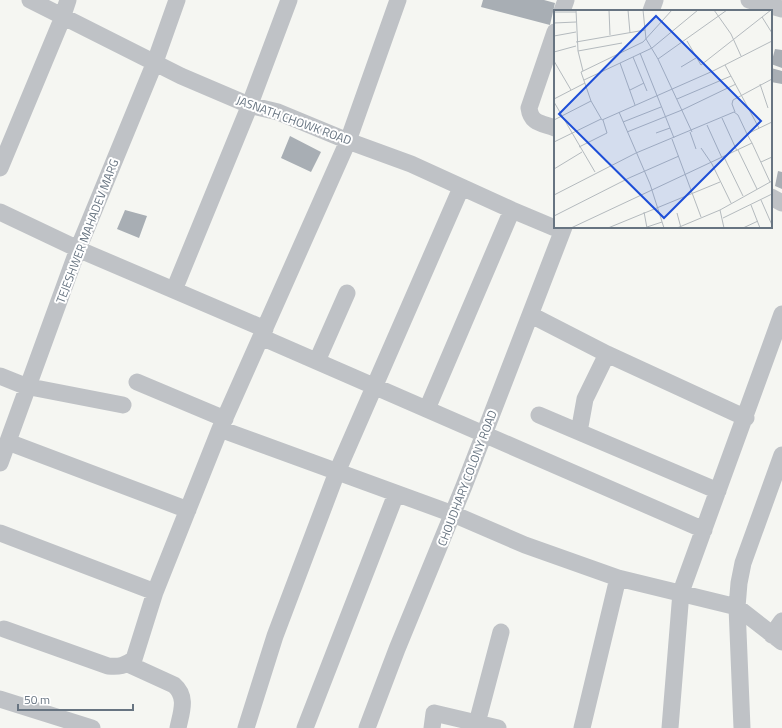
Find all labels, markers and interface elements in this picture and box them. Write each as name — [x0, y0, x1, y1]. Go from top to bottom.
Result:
inset map — [554, 10, 772, 228]
street label: JASNATH CHOWK ROAD — [234, 90, 355, 150]
street label: TEJESHWER MAHADEV MARG — [51, 156, 123, 306]
street label: CHOUDHARY COLONY ROAD — [432, 407, 502, 549]
scale bar — [18, 686, 133, 712]
text: 50 m — [24, 690, 50, 709]

